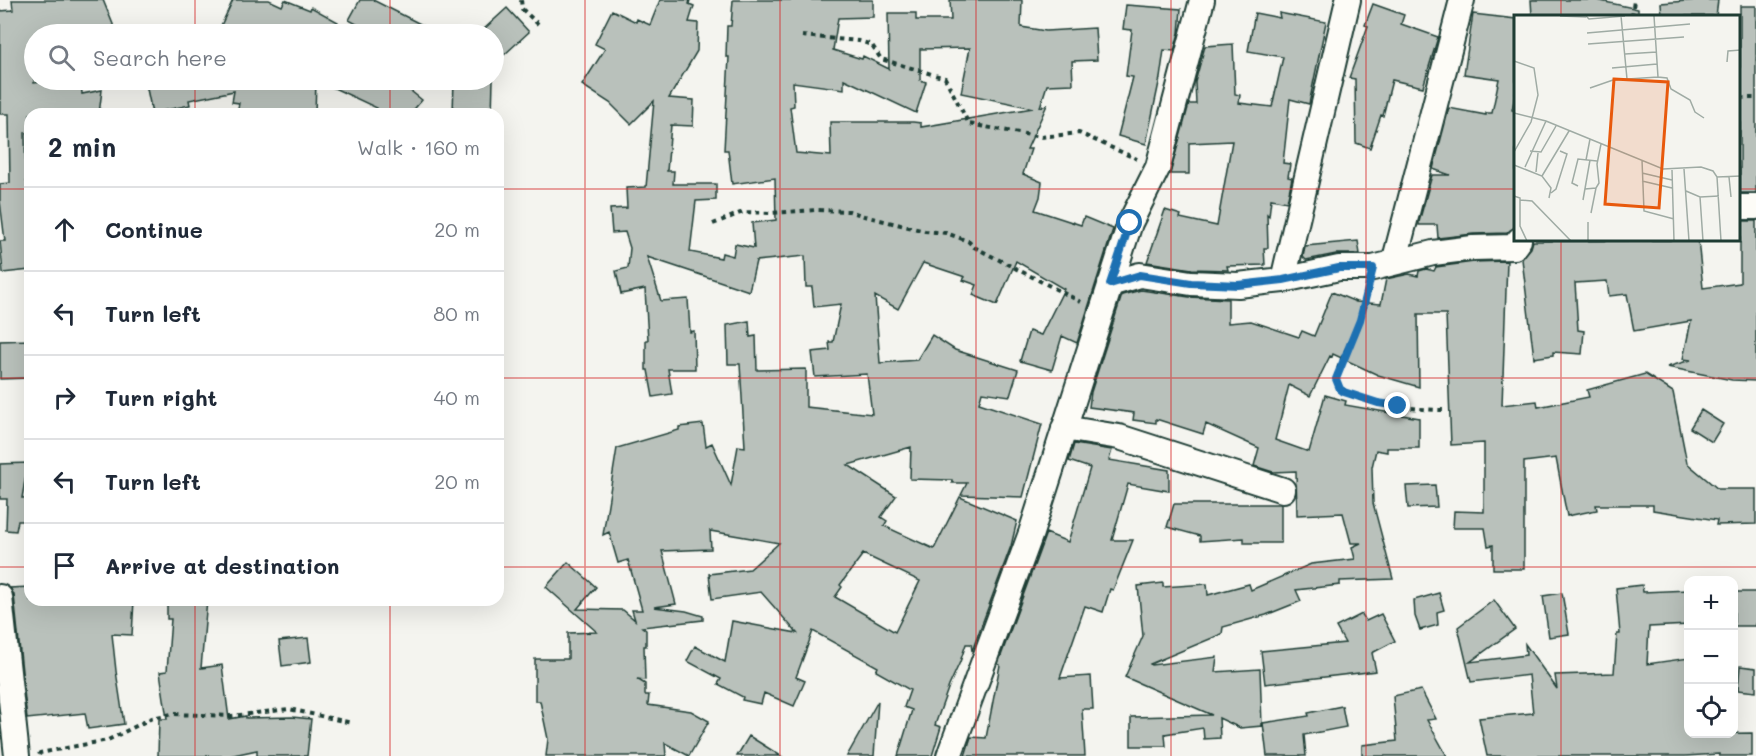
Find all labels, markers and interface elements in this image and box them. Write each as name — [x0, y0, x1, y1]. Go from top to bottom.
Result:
inset map — [1514, 15, 1741, 242]
search box — [24, 24, 504, 90]
icon: search — [45, 41, 78, 74]
text: Search here — [93, 43, 227, 72]
text: 2 min — [48, 130, 116, 164]
text: Walk · 160 m — [357, 134, 480, 160]
route start — [1116, 209, 1142, 235]
icon: ahead — [48, 213, 81, 246]
text: Continue — [105, 215, 203, 244]
text: 20 m — [434, 216, 480, 242]
icon: left — [48, 297, 81, 330]
text: Turn left — [105, 299, 201, 328]
text: 80 m — [433, 300, 480, 326]
icon: right — [48, 381, 81, 414]
text: Turn right — [105, 383, 217, 412]
text: 40 m — [434, 384, 480, 410]
route end — [1384, 392, 1410, 418]
icon: left — [48, 465, 81, 498]
text: Turn left — [105, 467, 201, 496]
text: 20 m — [434, 468, 480, 494]
icon: arrive — [48, 549, 81, 582]
text: Arrive at destination — [105, 551, 340, 580]
map controls — [1684, 576, 1738, 738]
button: + — [1684, 576, 1738, 630]
button: − — [1684, 630, 1738, 684]
button: locate — [1684, 684, 1738, 738]

